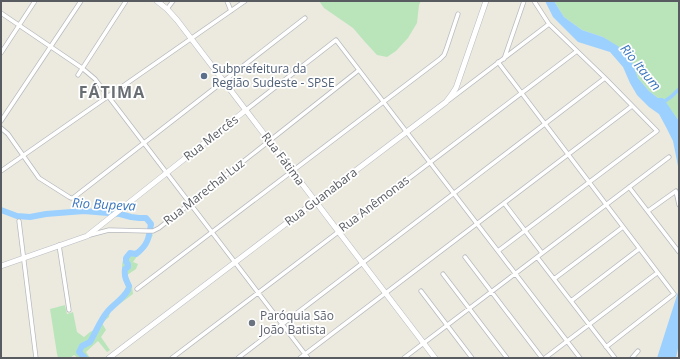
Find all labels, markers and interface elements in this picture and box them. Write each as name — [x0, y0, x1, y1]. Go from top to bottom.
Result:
water label: Rio Itaum — [617, 40, 665, 94]
place label: Subprefeitura da Região Sudeste - SPSE — [212, 60, 335, 91]
marker: Subprefeitura da Região Sudeste - SPSE — [199, 71, 209, 81]
district label: FÁTIMA — [79, 81, 145, 103]
street label: Rua Mercês — [180, 111, 242, 164]
street label: Rua Fátima — [258, 129, 309, 189]
street label: Rua Marechal Luz — [160, 154, 248, 229]
street label: Rua Guanabara — [281, 164, 361, 230]
street label: Rua Anêmonas — [335, 171, 413, 236]
water label: Rio Bupeva — [72, 193, 137, 215]
place label: Paróquia São João Batista — [259, 307, 334, 338]
marker: Paróquia São João Batista — [247, 318, 257, 328]

